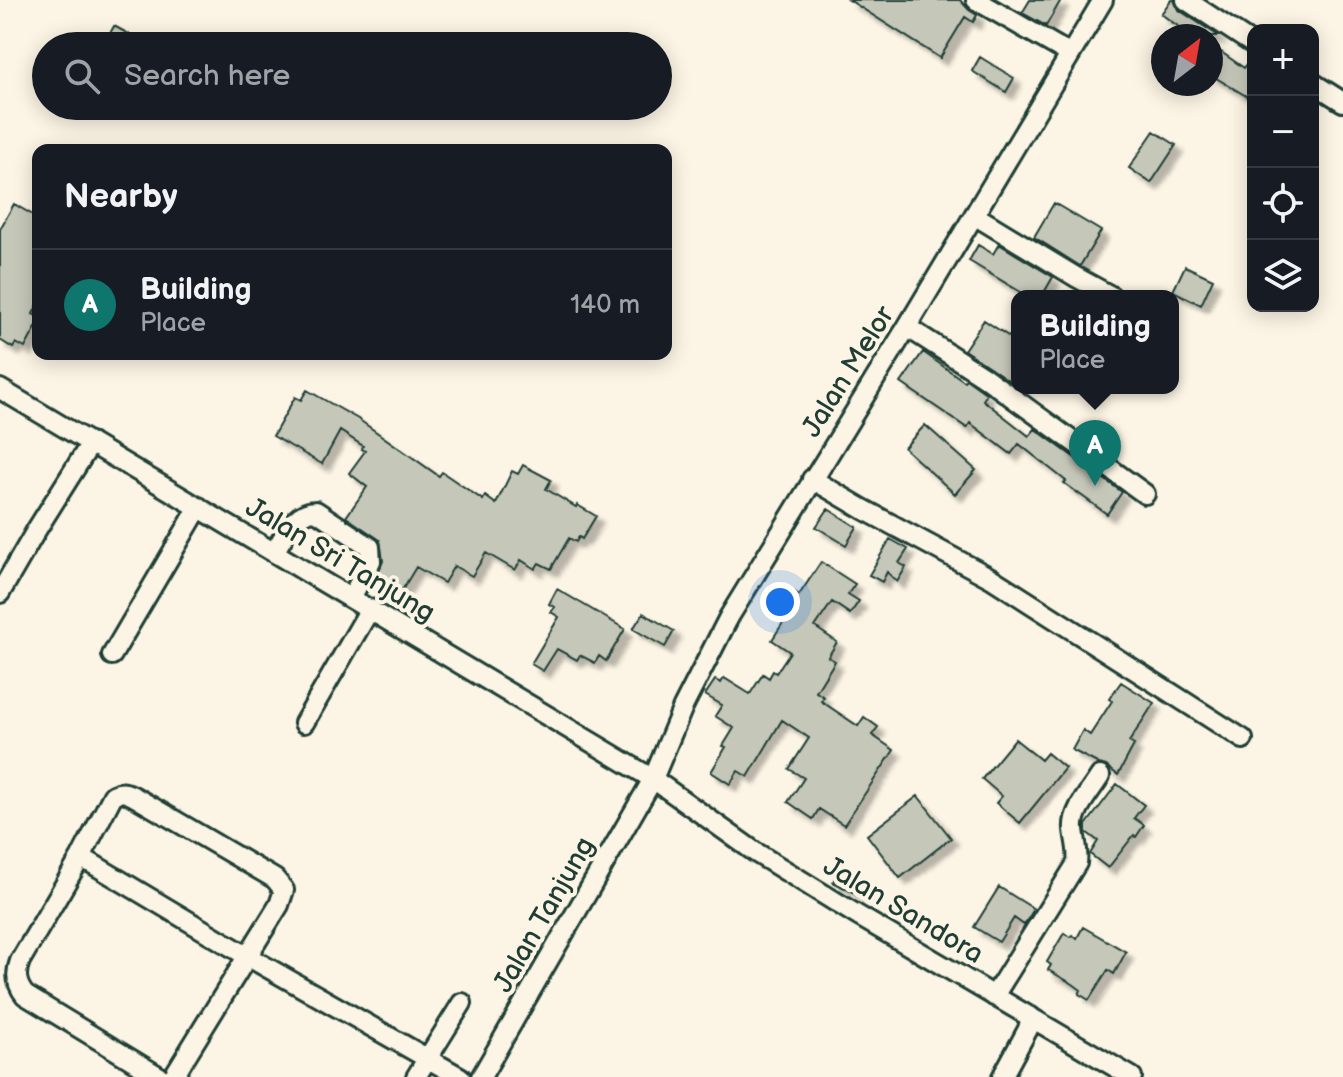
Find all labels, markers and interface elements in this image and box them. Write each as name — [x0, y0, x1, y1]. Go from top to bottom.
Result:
north arrow — [1151, 24, 1223, 96]
map controls — [1247, 24, 1319, 312]
button: + — [1247, 24, 1319, 96]
search box — [32, 32, 672, 120]
icon: search — [60, 54, 104, 98]
text: Search here — [124, 58, 290, 94]
button: − — [1247, 96, 1319, 168]
button: locate — [1247, 168, 1319, 240]
text: Nearby — [64, 176, 178, 217]
button: layers — [1247, 240, 1319, 312]
text: Building — [140, 272, 251, 308]
text: A — [82, 290, 98, 321]
text: 140 m — [570, 290, 640, 321]
popup — [1011, 290, 1179, 394]
street label: Jalan Melor — [795, 300, 902, 443]
text: Place — [140, 308, 206, 339]
text: Building — [1039, 309, 1151, 345]
text: Place — [1039, 345, 1105, 376]
pin: A — [1069, 420, 1121, 486]
street label: Jalan Sri Tanjung — [240, 491, 441, 630]
your location — [760, 582, 800, 622]
street label: Jalan Tanjung — [486, 831, 602, 998]
street label: Jalan Sandora — [817, 850, 989, 971]

